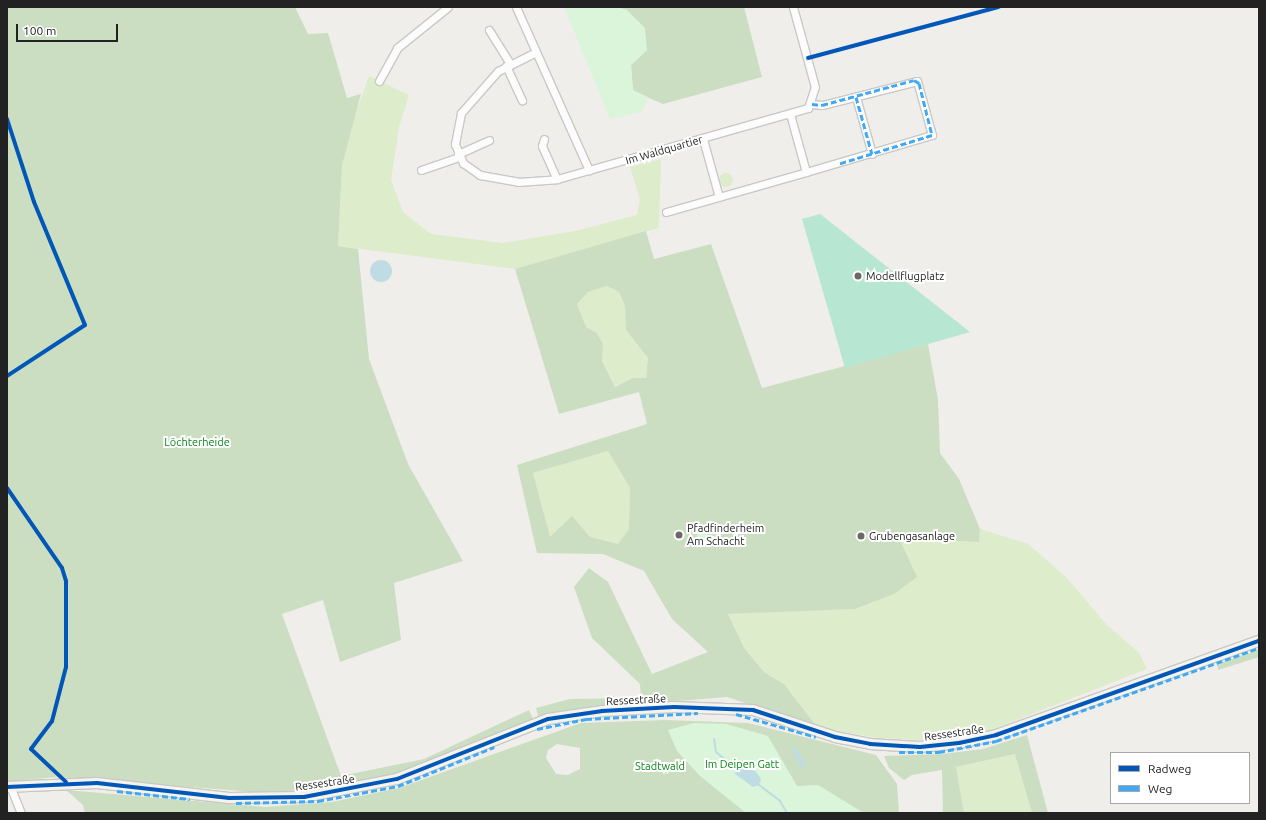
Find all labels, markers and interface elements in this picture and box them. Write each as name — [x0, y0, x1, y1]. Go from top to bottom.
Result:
scale bar — [18, 16, 120, 42]
text: 100 m — [23, 24, 56, 37]
street label: Im Waldquartier — [624, 133, 704, 167]
place label: Modellflugplatz — [866, 269, 944, 283]
marker: Modellflugplatz — [853, 271, 863, 281]
park label: Löchterheide — [164, 435, 230, 449]
place label: Pfadfinderheim Am Schacht — [687, 522, 764, 548]
place label: Grubengasanlage — [869, 529, 955, 543]
marker: Pfadfinderheim Am Schacht — [674, 530, 684, 540]
marker: Grubengasanlage — [856, 531, 866, 541]
street label: Ressestraße — [606, 692, 666, 708]
street label: Ressestraße — [923, 722, 985, 744]
legend — [1110, 752, 1250, 804]
park label: Im Deipen Gatt — [705, 757, 779, 771]
park label: Stadtwald — [635, 759, 685, 773]
text: Radweg — [1148, 762, 1191, 775]
street label: Ressestraße — [294, 772, 356, 794]
text: Weg — [1148, 782, 1172, 795]

